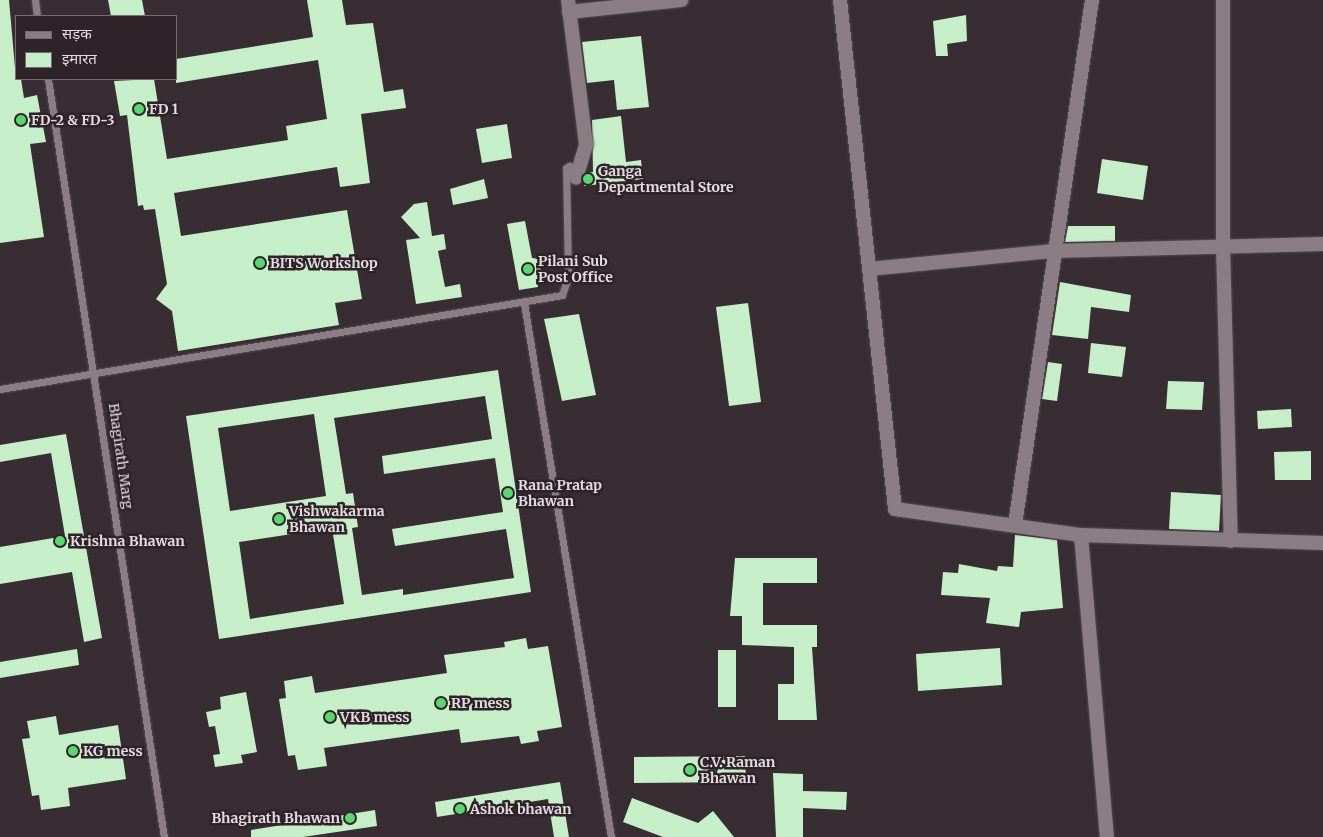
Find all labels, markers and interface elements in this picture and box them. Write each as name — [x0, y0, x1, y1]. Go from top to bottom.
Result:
legend — [15, 15, 178, 80]
text: सड़क — [62, 24, 92, 43]
text: इमारत — [62, 49, 97, 68]
place label: FD 1 — [149, 101, 178, 117]
marker: FD 1 — [133, 103, 145, 115]
place label: FD-2 & FD-3 — [31, 112, 115, 128]
marker: FD-2 & FD-3 — [15, 114, 27, 126]
place label: Ganga Departmental Store — [598, 163, 734, 196]
marker: Ganga Departmental Store — [582, 173, 594, 185]
place label: Pilani Sub Post Office — [538, 253, 613, 286]
place label: BITS Workshop — [270, 255, 378, 271]
marker: BITS Workshop — [254, 257, 266, 269]
marker: Pilani Sub Post Office — [522, 263, 534, 275]
street label: Bhagirath Marg — [105, 402, 137, 510]
place label: Rana Pratap Bhawan — [518, 477, 602, 510]
marker: Rana Pratap Bhawan — [502, 487, 514, 499]
place label: Vishwakarma Bhawan — [289, 503, 385, 536]
marker: Vishwakarma Bhawan — [273, 513, 285, 525]
place label: Krishna Bhawan — [70, 533, 185, 549]
marker: Krishna Bhawan — [54, 535, 66, 547]
place label: RP mess — [451, 695, 510, 711]
marker: RP mess — [435, 697, 447, 709]
place label: VKB mess — [340, 709, 410, 725]
marker: VKB mess — [324, 711, 336, 723]
place label: KG mess — [83, 743, 143, 759]
marker: KG mess — [67, 745, 79, 757]
place label: C.V. Raman Bhawan — [700, 754, 775, 786]
marker: C.V. Raman Bhawan — [684, 764, 696, 776]
place label: Ashok bhawan — [470, 801, 572, 817]
marker: Ashok bhawan — [454, 803, 466, 815]
place label: Bhagirath Bhawan — [211, 810, 340, 826]
marker: Bhagirath Bhawan — [344, 812, 356, 824]

